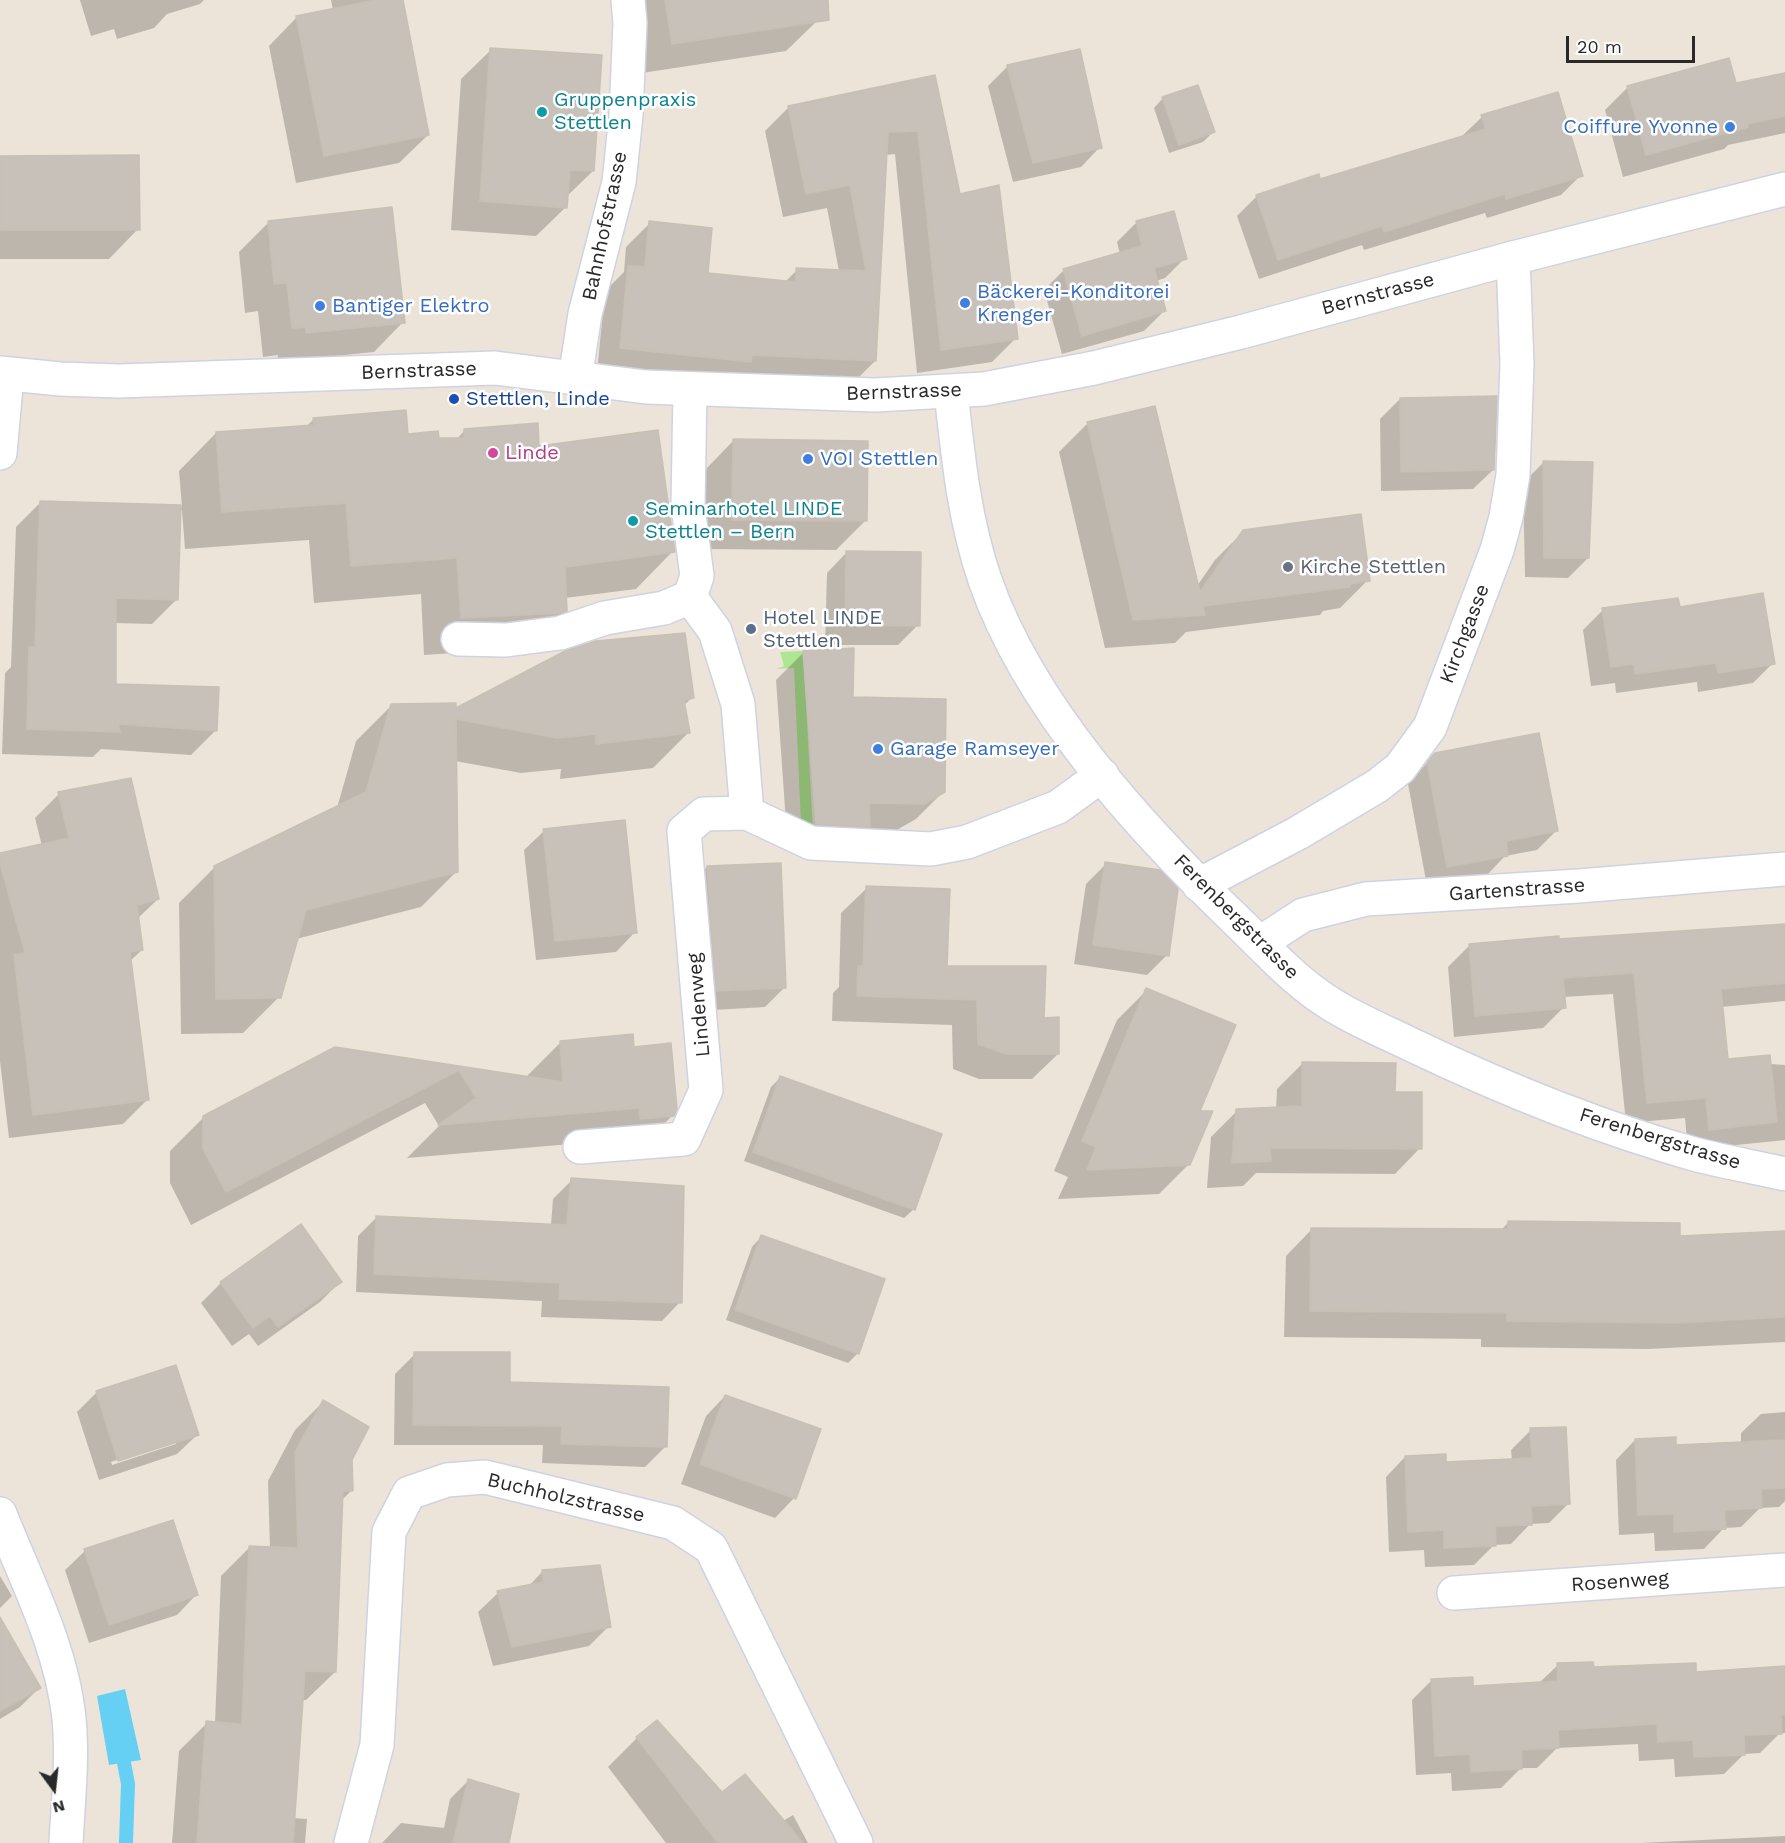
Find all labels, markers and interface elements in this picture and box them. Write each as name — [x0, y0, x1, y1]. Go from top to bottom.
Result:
scale bar — [1569, 24, 1698, 62]
text: 20 m — [1577, 36, 1622, 57]
place label: Gruppenpraxis Stettlen — [554, 88, 696, 135]
marker: Gruppenpraxis Stettlen — [535, 105, 549, 119]
place label: Coiffure Yvonne — [1563, 115, 1718, 139]
marker: Coiffure Yvonne — [1723, 120, 1737, 134]
street label: Bahnhofstrasse — [577, 149, 633, 303]
street label: Bernstrasse — [1319, 267, 1437, 321]
place label: Bäckerei-Konditorei Krenger — [977, 280, 1170, 327]
place label: Bantiger Elektro — [332, 294, 489, 318]
marker: Bäckerei-Konditorei Krenger — [958, 296, 972, 310]
marker: Bantiger Elektro — [313, 299, 327, 313]
street label: Bernstrasse — [361, 357, 477, 385]
street label: Bernstrasse — [846, 378, 962, 406]
place label: Stettlen, Linde — [466, 387, 610, 411]
marker: Stettlen, Linde — [447, 392, 461, 406]
place label: Linde — [505, 441, 559, 465]
marker: Linde — [486, 446, 500, 460]
place label: VOI Stettlen — [820, 447, 938, 471]
marker: VOI Stettlen — [801, 452, 815, 466]
place label: Seminarhotel LINDE Stettlen – Bern — [645, 497, 842, 544]
marker: Seminarhotel LINDE Stettlen – Bern — [626, 514, 640, 528]
place label: Kirche Stettlen — [1300, 555, 1446, 579]
marker: Kirche Stettlen — [1281, 560, 1295, 574]
street label: Kirchgasse — [1435, 581, 1495, 687]
place label: Hotel LINDE Stettlen — [763, 606, 882, 653]
marker: Hotel LINDE Stettlen — [744, 622, 758, 636]
place label: Garage Ramseyer — [890, 737, 1059, 761]
marker: Garage Ramseyer — [871, 742, 885, 756]
street label: Ferenbergstrasse — [1168, 849, 1304, 985]
street label: Gartenstrasse — [1448, 873, 1586, 907]
street label: Lindenweg — [682, 952, 716, 1058]
street label: Ferenbergstrasse — [1576, 1103, 1744, 1175]
street label: Buchholzstrasse — [485, 1468, 647, 1528]
street label: Rosenweg — [1570, 1567, 1670, 1597]
north arrow — [24, 1759, 84, 1819]
text: N — [51, 1796, 67, 1818]

